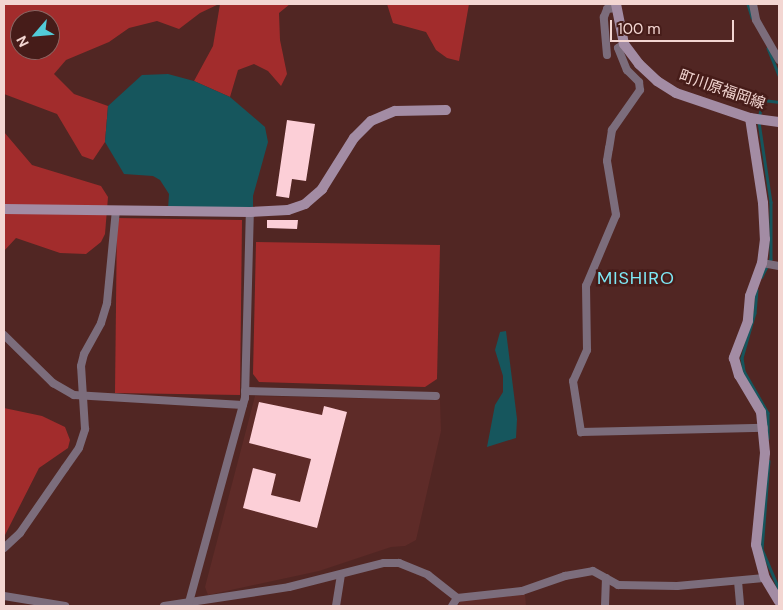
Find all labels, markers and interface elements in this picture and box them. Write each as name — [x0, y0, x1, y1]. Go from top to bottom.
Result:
north arrow — [10, 10, 60, 60]
scale bar — [613, 10, 737, 42]
text: 100 m — [618, 19, 661, 39]
text: N — [12, 33, 33, 50]
street label: 町川原福岡線 — [677, 67, 767, 113]
district label: MISHIRO — [596, 267, 676, 289]

